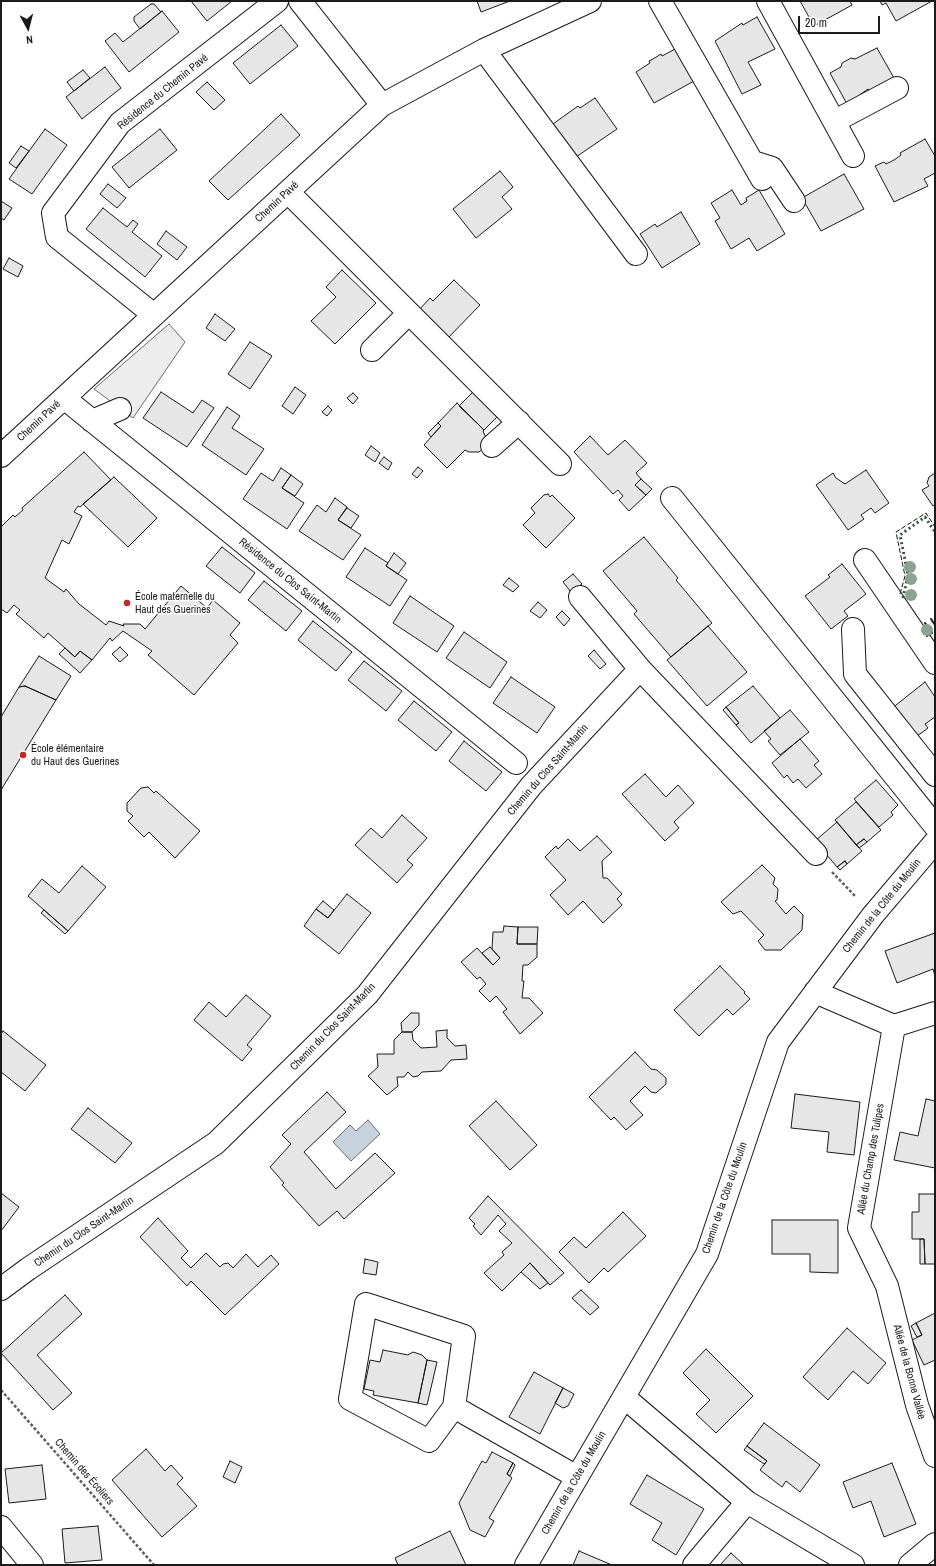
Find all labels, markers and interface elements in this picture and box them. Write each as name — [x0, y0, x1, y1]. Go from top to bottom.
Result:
north arrow — [8, 8, 48, 48]
scale bar — [800, 8, 882, 34]
text: 20 m — [805, 15, 827, 31]
text: N — [25, 33, 34, 47]
street label: Résidence du Chemin Pavé — [115, 51, 211, 133]
street label: Chemin Pavé — [253, 179, 301, 225]
street label: Chemin Pavé — [15, 398, 63, 444]
street label: Résidence du Clos Saint-Martin — [236, 535, 344, 627]
place label: École maternelle du Haut des Guerines — [135, 590, 215, 616]
marker: École maternelle du Haut des Guerines — [122, 598, 132, 608]
street label: Chemin du Clos Saint-Martin — [505, 722, 591, 818]
place label: École élémentaire du Haut des Guerines — [31, 742, 119, 768]
marker: École élémentaire du Haut des Guerines — [18, 750, 28, 760]
street label: Chemin de la Côte du Moulin — [840, 856, 924, 956]
street label: Chemin du Clos Saint-Martin — [288, 980, 378, 1074]
street label: Allée du Champ des Tulipes — [855, 1102, 887, 1216]
street label: Chemin de la Côte du Moulin — [700, 1140, 750, 1256]
street label: Chemin du Clos Saint-Martin — [32, 1194, 136, 1270]
street label: Allée de la Bonne Vallée — [890, 1323, 928, 1421]
street label: Chemin de la Côte du Moulin — [539, 1429, 609, 1537]
street label: Chemin des Écoliers — [52, 1436, 116, 1508]

